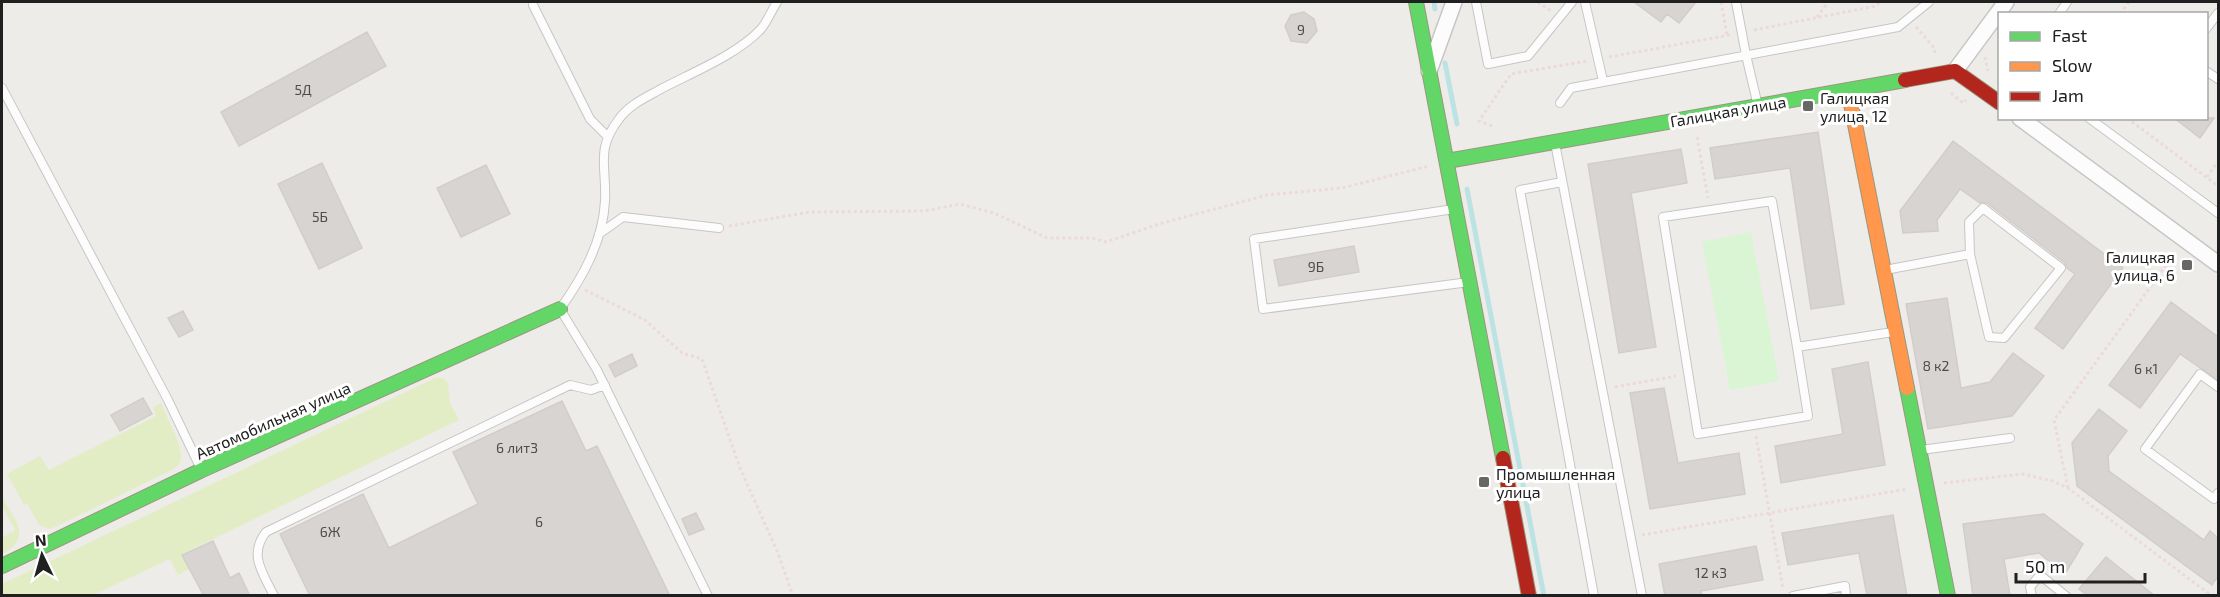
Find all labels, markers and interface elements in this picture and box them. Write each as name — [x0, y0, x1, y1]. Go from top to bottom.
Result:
legend — [1998, 12, 2208, 120]
house number: 9 — [1297, 21, 1305, 38]
text: Fast — [2052, 24, 2087, 46]
text: Slow — [2052, 54, 2093, 76]
house number: 5Д — [294, 81, 312, 98]
text: Jam — [2052, 84, 2084, 106]
place label: Галицкая улица, 12 — [1820, 88, 1889, 126]
street label: Галицкая улица — [1668, 91, 1788, 132]
marker: Галицкая улица, 12 — [1801, 99, 1815, 113]
house number: 5Б — [312, 208, 328, 225]
place label: Галицкая улица, 6 — [2106, 247, 2175, 285]
house number: 9Б — [1308, 258, 1324, 275]
marker: Галицкая улица, 6 — [2180, 258, 2194, 272]
house number: 8 к2 — [1923, 357, 1950, 374]
house number: 6 к1 — [2134, 360, 2158, 377]
street label: Автомобильная улица — [193, 377, 354, 464]
house number: 6 лит3 — [496, 439, 538, 456]
place label: Промышленная улица — [1496, 464, 1615, 502]
marker: Промышленная улица — [1477, 475, 1491, 489]
house number: 6 — [535, 513, 543, 530]
house number: 6Ж — [320, 523, 341, 540]
north arrow — [12, 525, 72, 585]
text: N — [34, 530, 47, 550]
scale bar — [2016, 546, 2145, 584]
text: 50 m — [2025, 555, 2065, 577]
house number: 12 к3 — [1695, 564, 1727, 581]

